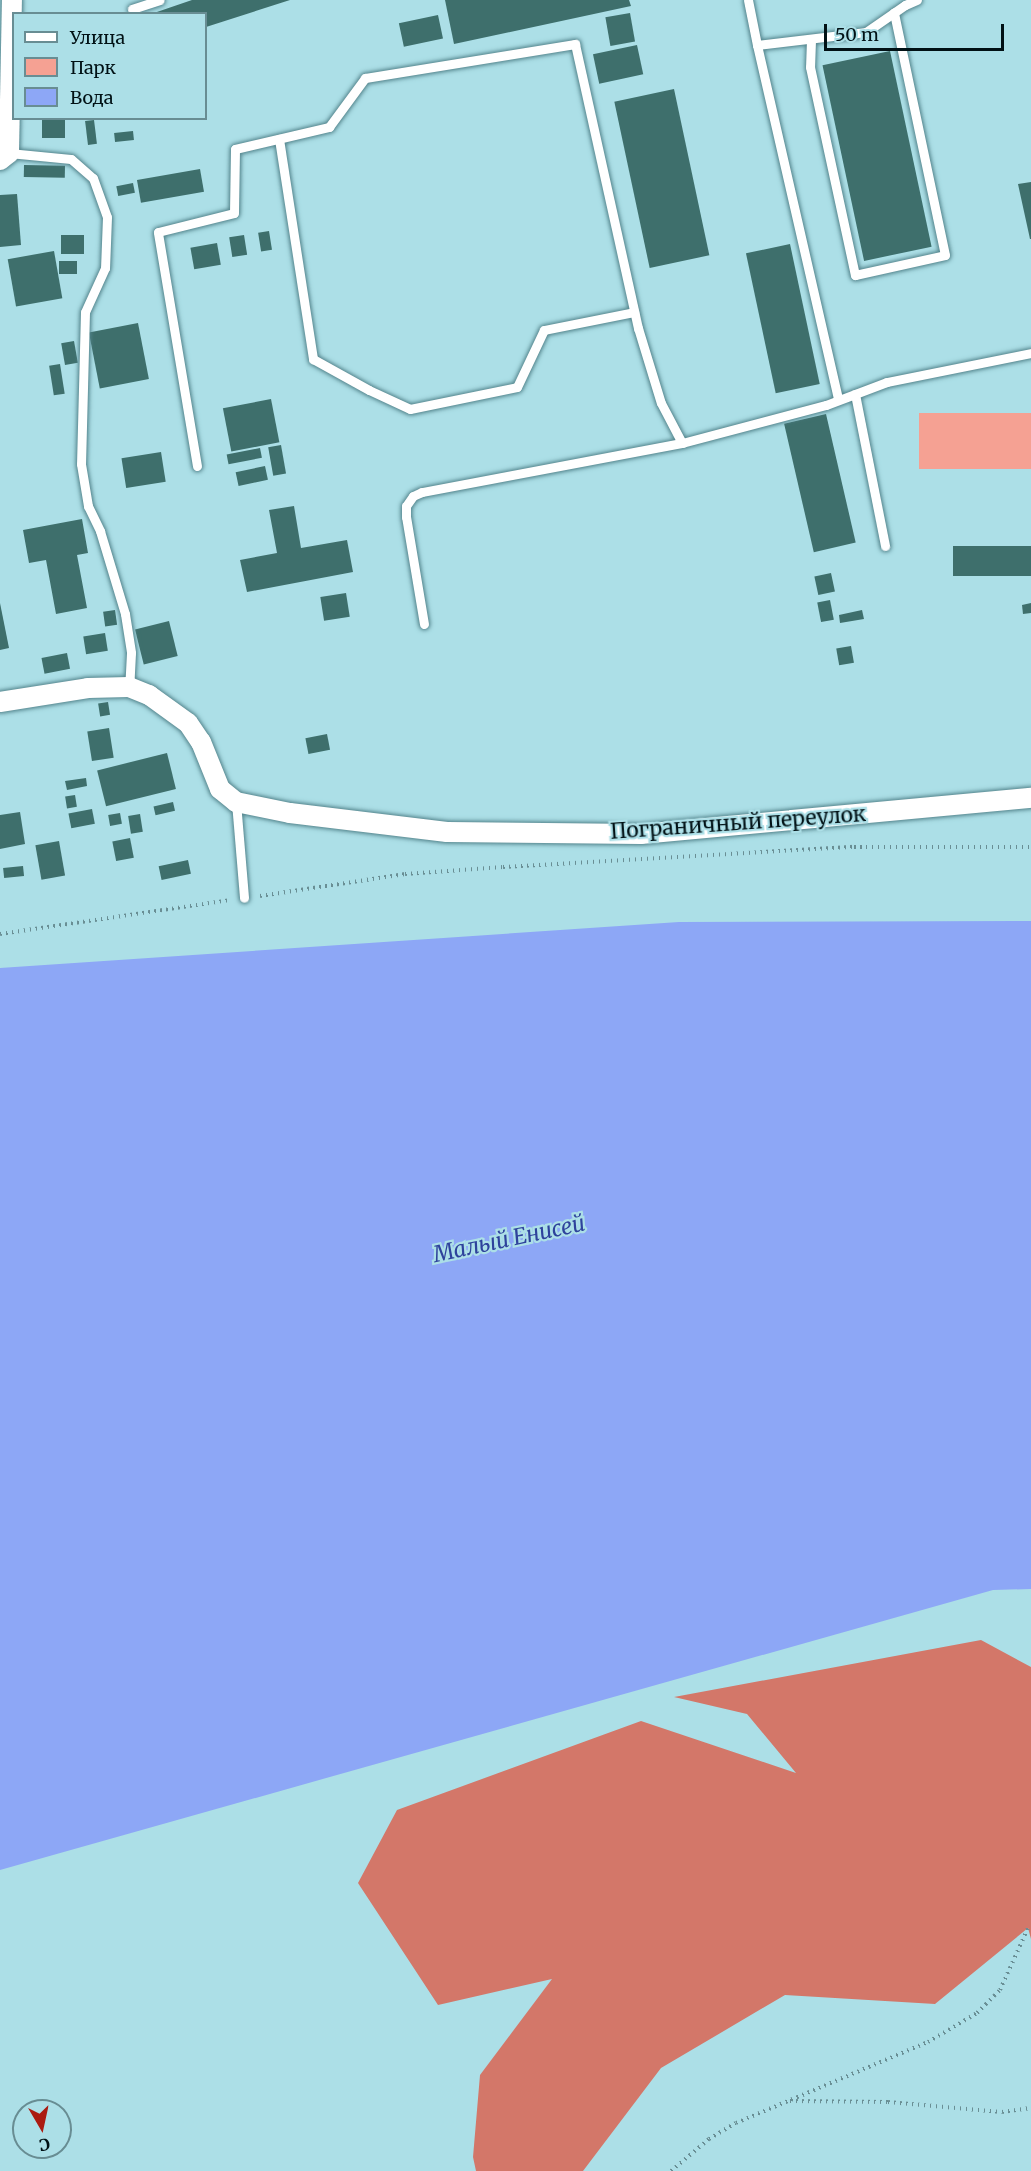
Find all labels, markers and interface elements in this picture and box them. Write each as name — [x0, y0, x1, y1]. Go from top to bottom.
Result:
legend — [12, 12, 207, 120]
scale bar — [827, 12, 1007, 50]
text: 50 m — [835, 23, 879, 46]
text: Улица — [70, 26, 125, 49]
text: Парк — [70, 56, 116, 79]
text: Вода — [70, 86, 114, 109]
street label: Пограничный переулок — [609, 801, 867, 845]
water label: Малый Енисей — [431, 1210, 587, 1268]
north arrow — [12, 2099, 72, 2159]
text: С — [38, 2134, 51, 2156]

